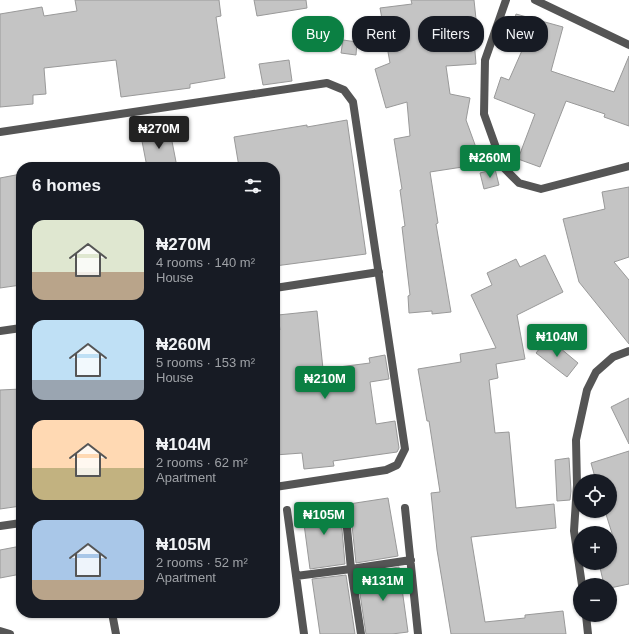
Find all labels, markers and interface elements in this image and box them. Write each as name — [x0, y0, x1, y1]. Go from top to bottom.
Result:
chip: Buy — [292, 16, 344, 52]
chip: Rent — [352, 16, 410, 52]
chip: Filters — [418, 16, 484, 52]
chip: New — [492, 16, 548, 52]
pin: ₦270M — [131, 116, 187, 150]
text: ₦270M — [138, 121, 180, 136]
pin: ₦260M — [462, 145, 518, 179]
text: ₦260M — [469, 150, 511, 165]
icon: filters — [242, 175, 264, 197]
text: 6 homes — [32, 176, 101, 195]
text: ₦270M — [156, 235, 211, 254]
icon: home — [64, 236, 112, 284]
text: 4 rooms · 140 m² — [156, 255, 255, 270]
text: House — [156, 270, 194, 285]
pin: ₦104M — [529, 324, 585, 358]
text: ₦104M — [536, 329, 578, 344]
text: ₦260M — [156, 335, 211, 354]
icon: home — [64, 336, 112, 384]
text: 5 rooms · 153 m² — [156, 355, 255, 370]
pin: ₦210M — [297, 366, 353, 400]
text: House — [156, 370, 194, 385]
text: ₦210M — [304, 371, 346, 386]
text: ₦104M — [156, 435, 211, 454]
icon: home — [64, 436, 112, 484]
text: 2 rooms · 62 m² — [156, 455, 248, 470]
text: Apartment — [156, 470, 216, 485]
map controls — [573, 474, 617, 622]
button: locate — [573, 474, 617, 518]
pin: ₦105M — [296, 502, 352, 536]
text: ₦105M — [303, 507, 345, 522]
button: + — [573, 526, 617, 570]
text: ₦105M — [156, 535, 211, 554]
icon: home — [64, 536, 112, 584]
text: 2 rooms · 52 m² — [156, 555, 248, 570]
pin: ₦131M — [355, 568, 411, 602]
text: Apartment — [156, 570, 216, 585]
text: ₦131M — [362, 573, 404, 588]
button: − — [573, 578, 617, 622]

